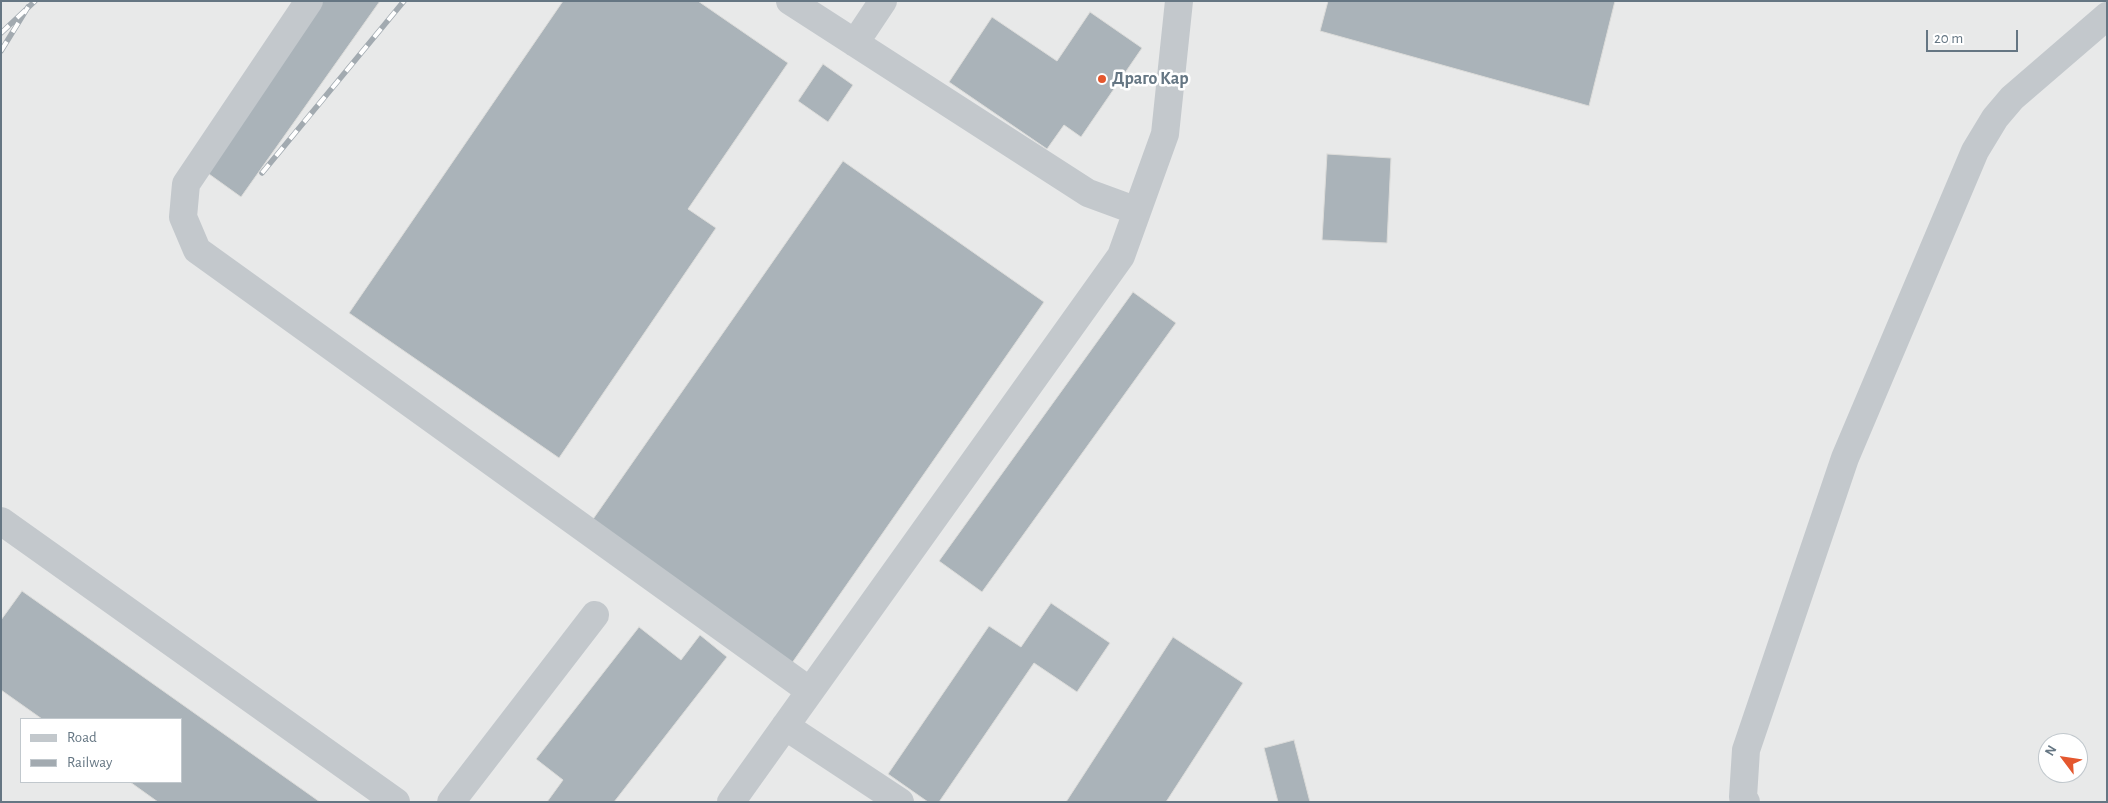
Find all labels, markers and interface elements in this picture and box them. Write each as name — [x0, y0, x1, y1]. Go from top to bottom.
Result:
scale bar — [1928, 20, 2020, 52]
text: 20 m — [1934, 31, 1963, 46]
place label: Драго Кар — [1112, 68, 1189, 90]
marker: Драго Кар — [1096, 73, 1108, 85]
legend — [20, 718, 182, 783]
text: Road — [67, 730, 97, 745]
north arrow — [2038, 733, 2088, 783]
text: N — [2042, 743, 2060, 759]
text: Railway — [67, 755, 112, 770]

